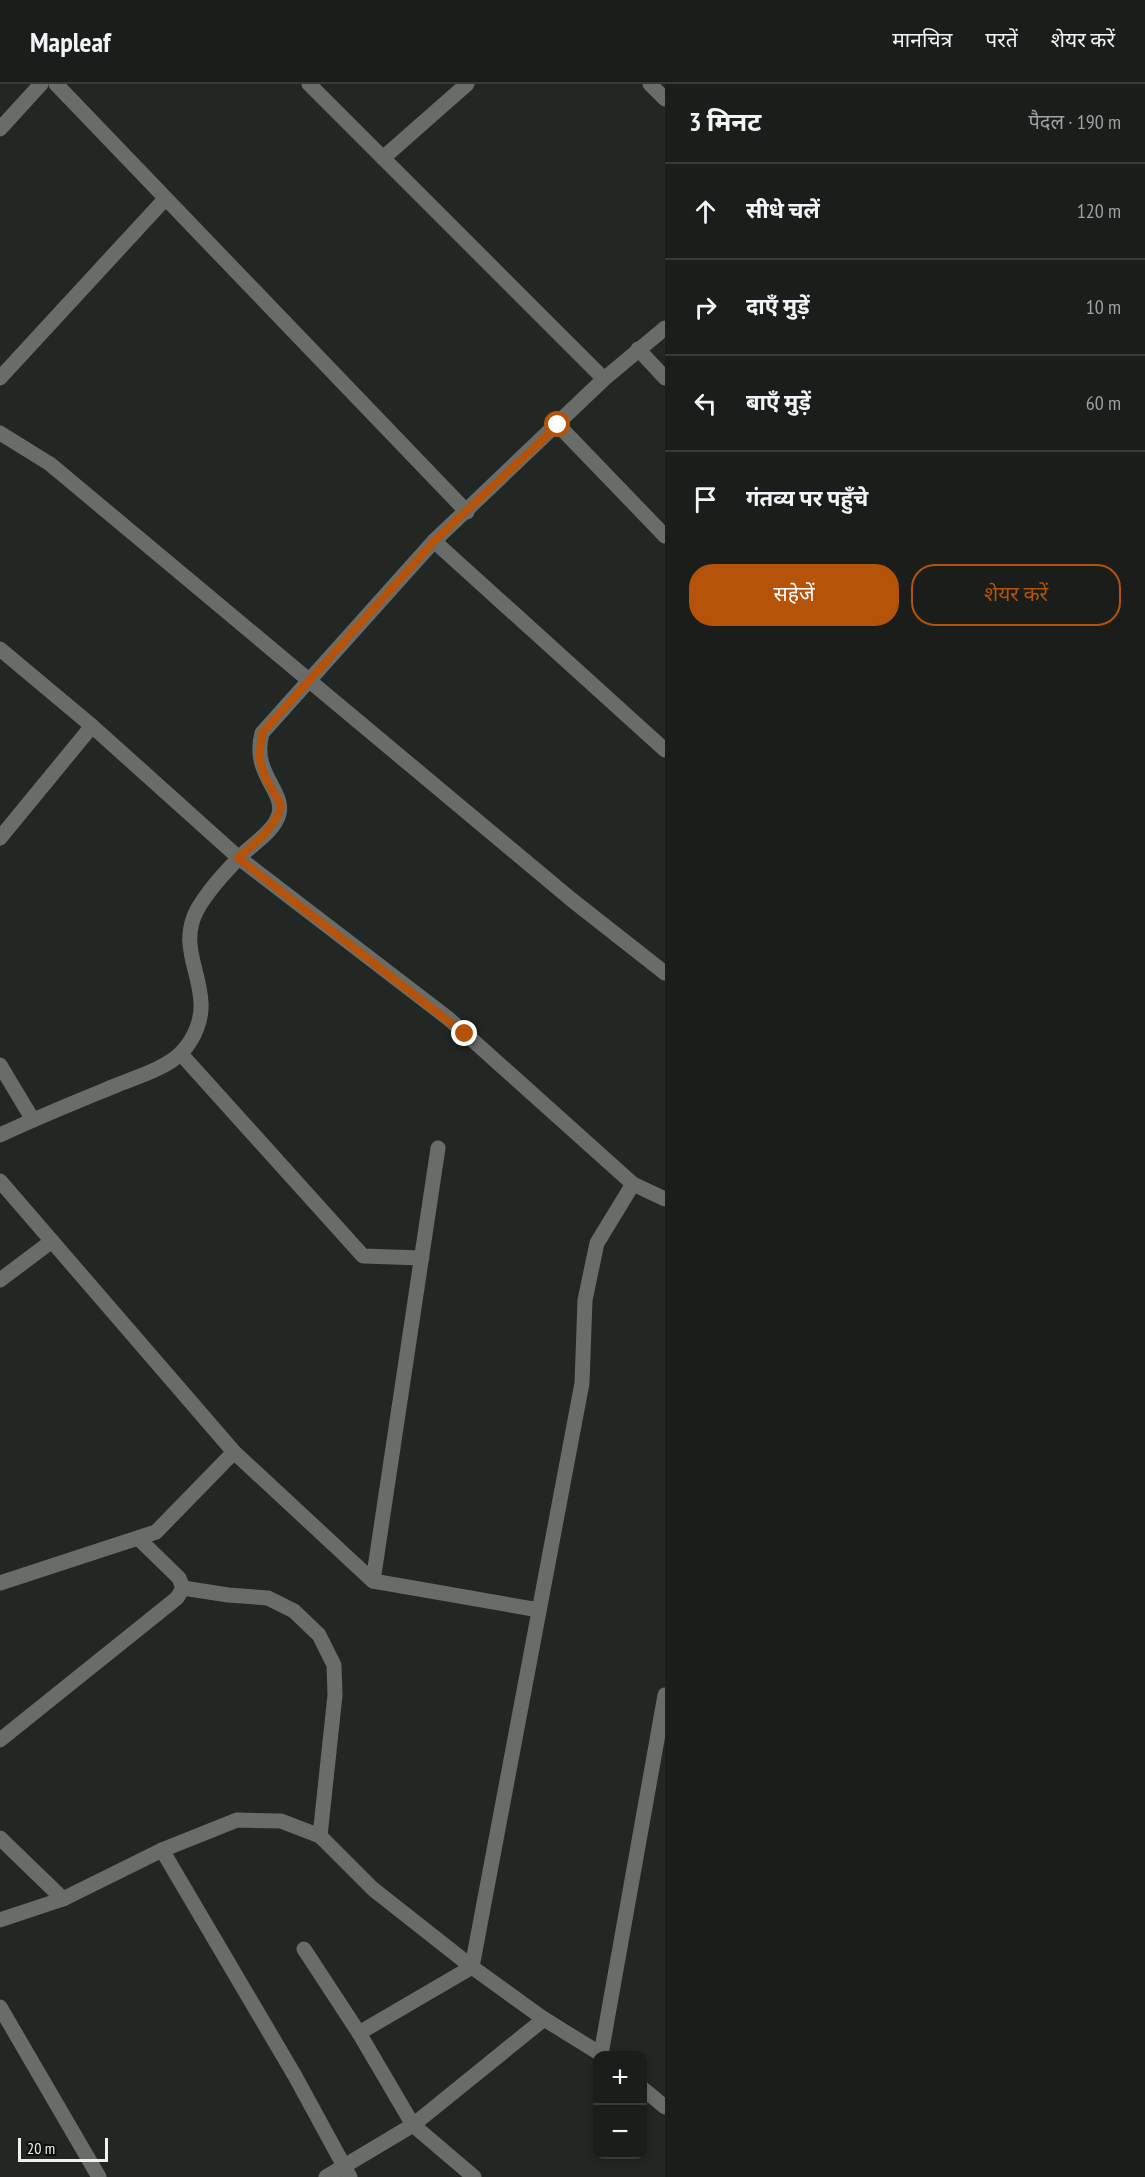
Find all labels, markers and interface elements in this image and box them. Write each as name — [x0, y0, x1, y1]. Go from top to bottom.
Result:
text: Mapleaf — [30, 23, 111, 60]
text: मानचित्र — [892, 26, 952, 53]
text: परतें — [985, 26, 1018, 53]
text: शेयर करें — [1051, 26, 1115, 53]
text: 3 मिनट — [689, 105, 761, 138]
text: पैदल · 190 m — [1028, 109, 1121, 135]
icon: ahead — [689, 195, 722, 228]
text: सीधे चलें — [746, 196, 820, 224]
text: 120 m — [1077, 198, 1121, 224]
icon: right — [689, 291, 722, 324]
text: दाएँ मुड़ें — [746, 292, 810, 320]
text: 10 m — [1086, 294, 1121, 320]
icon: left — [689, 387, 722, 420]
text: बाएँ मुड़ें — [746, 388, 811, 416]
text: 60 m — [1086, 390, 1121, 416]
route start — [544, 411, 570, 437]
icon: arrive — [689, 483, 722, 516]
text: गंतव्य पर पहुँचे — [746, 484, 868, 512]
button: सहेजें — [689, 564, 899, 626]
button: शेयर करें — [911, 564, 1121, 626]
route end — [451, 1020, 477, 1046]
map controls — [593, 2051, 647, 2159]
button: + — [593, 2051, 647, 2105]
button: − — [593, 2105, 647, 2159]
scale bar — [18, 2135, 108, 2162]
text: 20 m — [27, 2138, 55, 2158]

